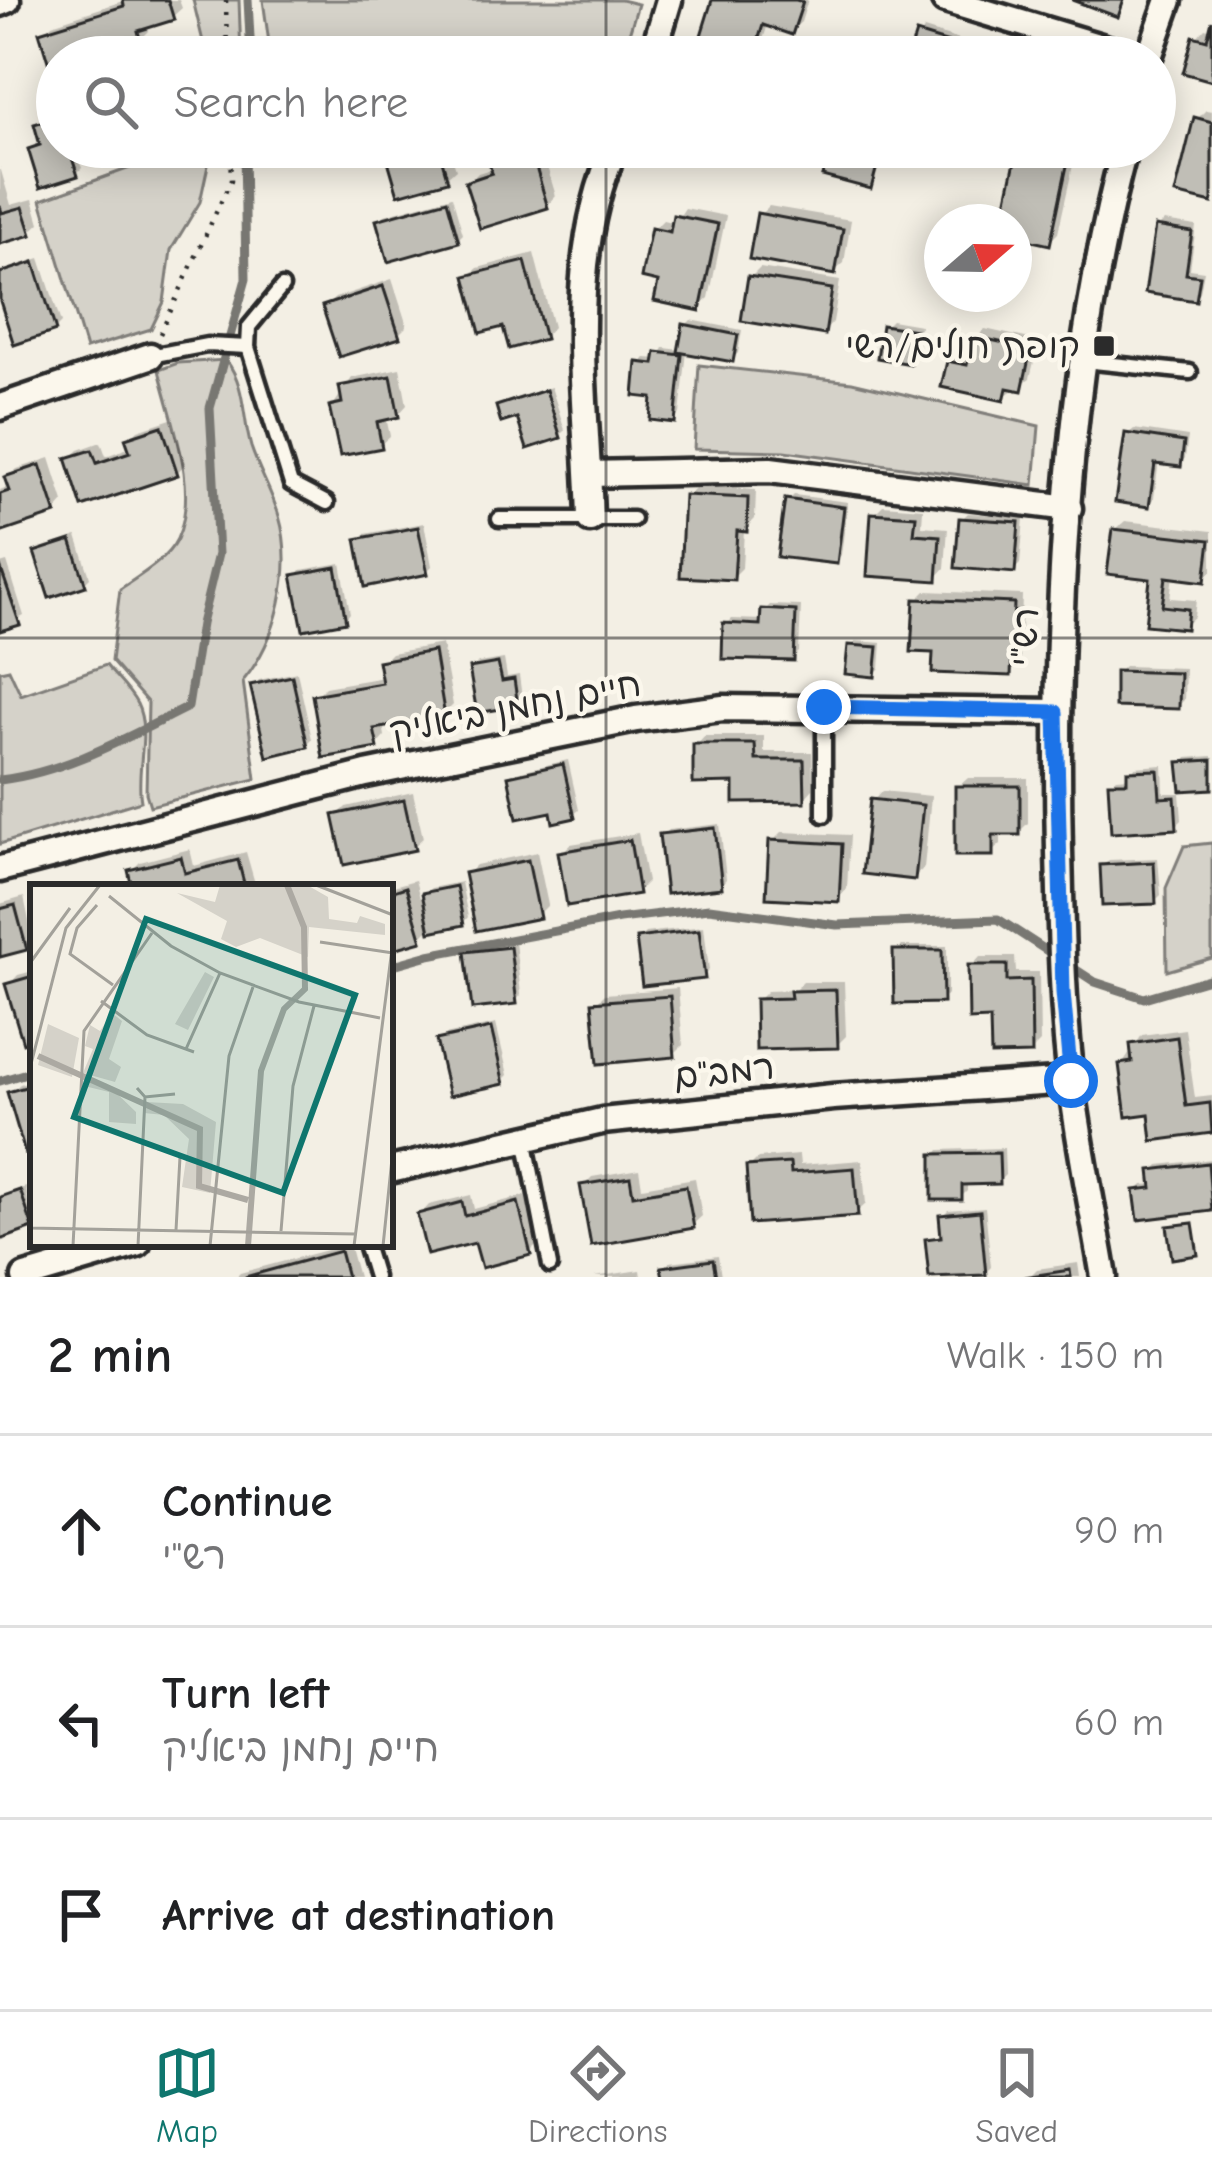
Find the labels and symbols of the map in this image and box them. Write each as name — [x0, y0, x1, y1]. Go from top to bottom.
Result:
north arrow — [924, 204, 1032, 312]
place label: קופת חולים/רשי — [845, 326, 1080, 368]
marker: קופת חולים/רשי — [1091, 333, 1117, 359]
street label: רש"י — [1002, 606, 1048, 668]
street label: חיים נחמן ביאליק — [385, 663, 645, 754]
route end — [797, 680, 851, 734]
inset map — [30, 884, 393, 1247]
street label: רמב"ם — [672, 1046, 776, 1098]
route start — [1044, 1054, 1098, 1108]

